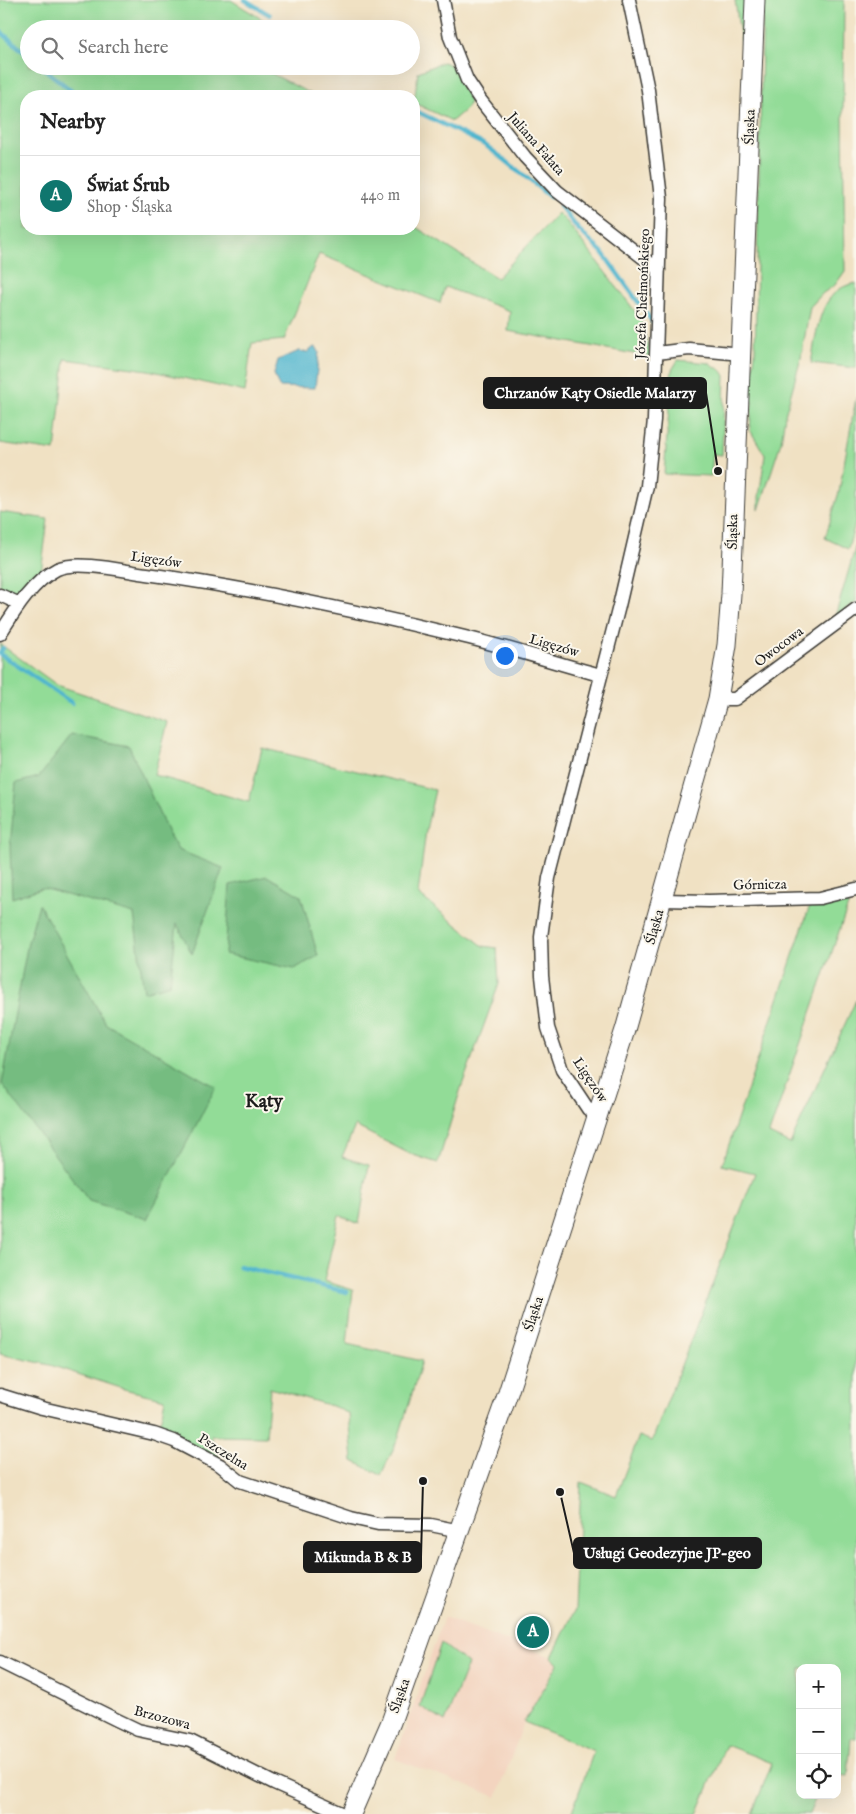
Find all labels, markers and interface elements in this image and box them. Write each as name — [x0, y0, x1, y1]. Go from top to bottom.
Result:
search box — [20, 20, 420, 75]
icon: search — [38, 34, 66, 62]
text: Search here — [78, 36, 169, 60]
street label: Juliana Fałata — [502, 107, 569, 180]
street label: Śląska — [739, 108, 760, 145]
text: Nearby — [40, 109, 105, 136]
text: Świat Śrub — [87, 174, 170, 198]
text: A — [51, 186, 61, 206]
text: 440 m — [361, 186, 400, 206]
text: Shop · Śląska — [87, 198, 172, 218]
street label: Józefa Chełmońskiego — [632, 228, 654, 362]
callout: Chrzanów Kąty Osiedle Malarzy — [484, 378, 706, 408]
text: Chrzanów Kąty Osiedle Malarzy — [494, 384, 696, 403]
street label: Śląska — [723, 513, 742, 550]
street label: Ligęzów — [130, 548, 183, 573]
street label: Owocowa — [751, 622, 808, 671]
street label: Ligęzów — [527, 630, 582, 662]
your location — [492, 643, 518, 669]
street label: Górnicza — [733, 876, 788, 894]
street label: Śląska — [640, 906, 669, 947]
street label: Ligęzów — [568, 1054, 612, 1107]
district label: Kąty — [245, 1090, 284, 1114]
street label: Śląska — [519, 1293, 548, 1334]
street label: Pszczelna — [195, 1430, 252, 1475]
callout: Usługi Geodezyjne JP-geo — [574, 1538, 761, 1568]
callout: Mikunda B & B — [304, 1542, 421, 1572]
text: Usługi Geodezyjne JP-geo — [582, 1544, 751, 1563]
text: Mikunda B & B — [314, 1548, 412, 1567]
pin: A — [517, 1613, 549, 1651]
map controls — [796, 1664, 841, 1799]
button: + — [796, 1664, 841, 1709]
street label: Śląska — [385, 1675, 415, 1716]
street label: Brzozowa — [132, 1702, 193, 1734]
button: − — [796, 1709, 841, 1754]
button: locate — [796, 1754, 841, 1799]

